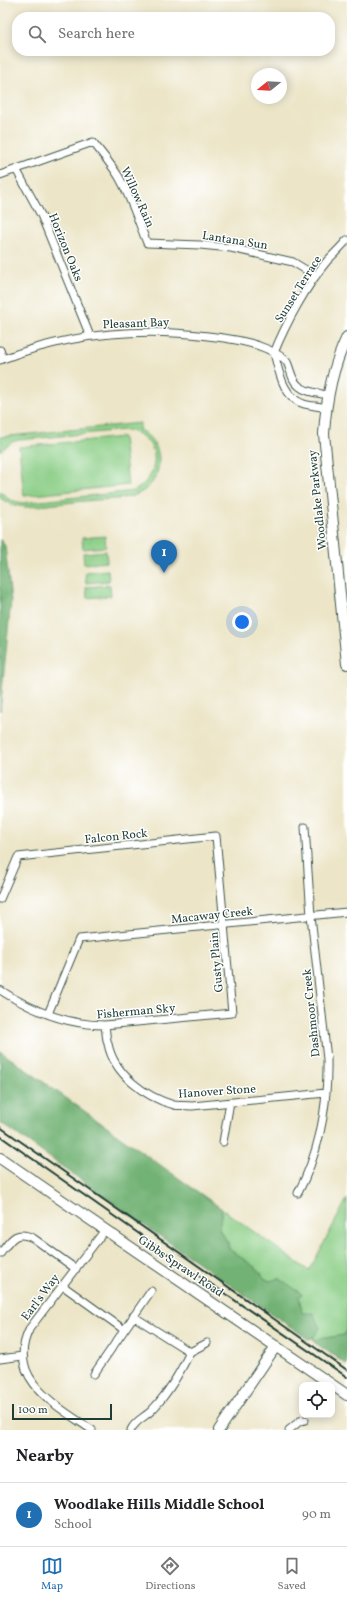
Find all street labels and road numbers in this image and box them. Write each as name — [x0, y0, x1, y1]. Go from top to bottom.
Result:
street label: Willow Rain — [117, 164, 158, 230]
street label: Horizon Oaks — [44, 211, 86, 284]
street label: Lantana Sun — [201, 228, 269, 254]
street label: Sunset Terrace — [272, 253, 326, 326]
street label: Pleasant Bay — [102, 315, 170, 333]
street label: Woodlake Parkway — [305, 449, 331, 551]
street label: Falcon Rock — [84, 826, 149, 848]
street label: Macaway Creek — [170, 904, 254, 928]
street label: Gusty Plain — [206, 931, 228, 993]
street label: Dashmoor Creek — [299, 968, 325, 1058]
street label: Fisherman Sky — [96, 1001, 177, 1023]
street label: Hanover Stone — [178, 1081, 257, 1103]
street label: Gibbs Sprawl Road — [135, 1232, 226, 1301]
street label: Earl's Way — [18, 1271, 64, 1324]

